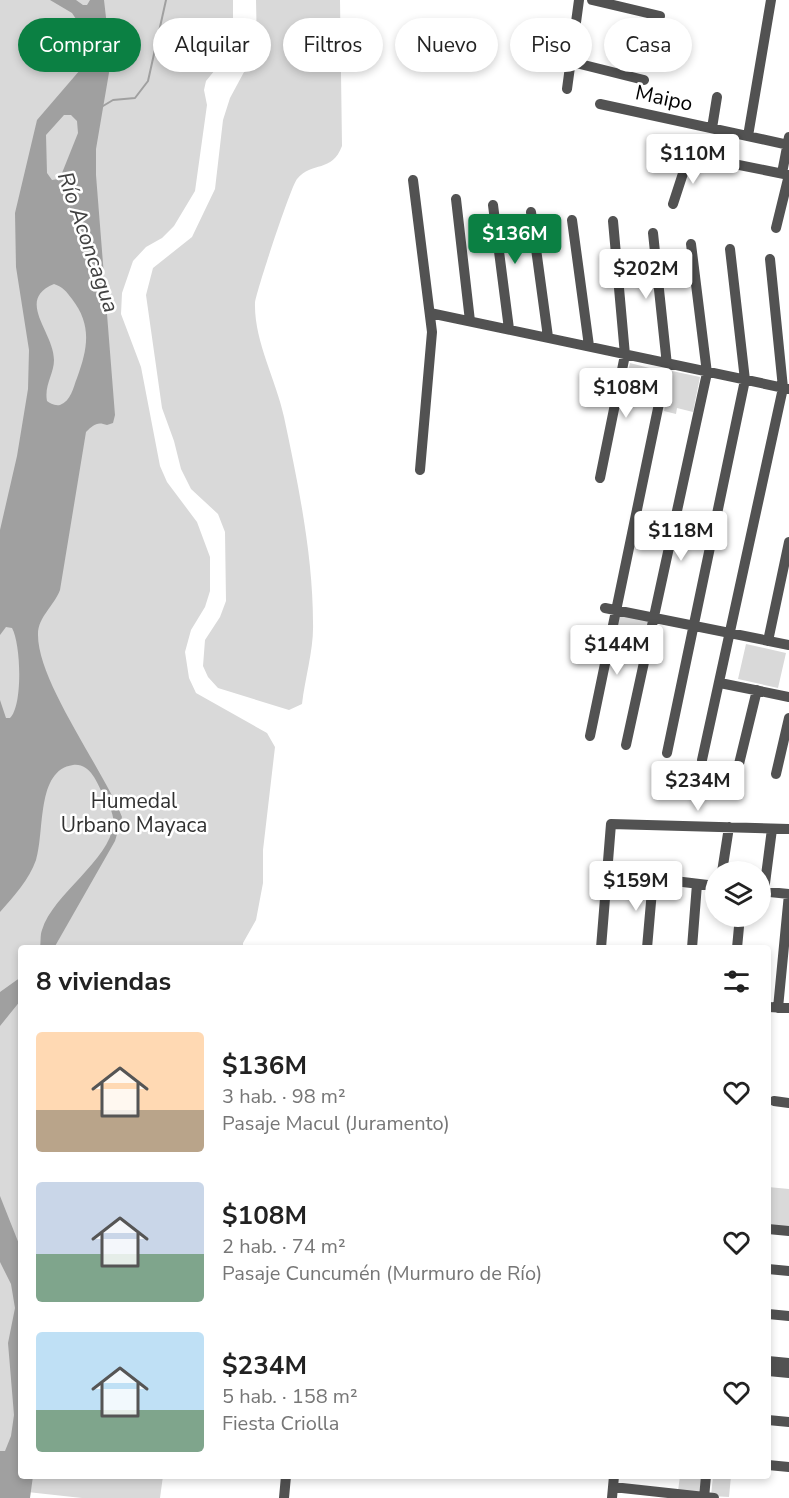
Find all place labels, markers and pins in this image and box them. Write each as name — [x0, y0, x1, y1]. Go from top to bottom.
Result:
pin: $110M — [651, 134, 735, 185]
pin: $136M — [473, 214, 557, 265]
pin: $202M — [604, 249, 688, 300]
pin: $108M — [584, 368, 668, 419]
pin: $118M — [639, 511, 723, 562]
pin: $144M — [575, 625, 659, 676]
pin: $234M — [656, 761, 740, 812]
pin: $159M — [594, 861, 678, 912]

